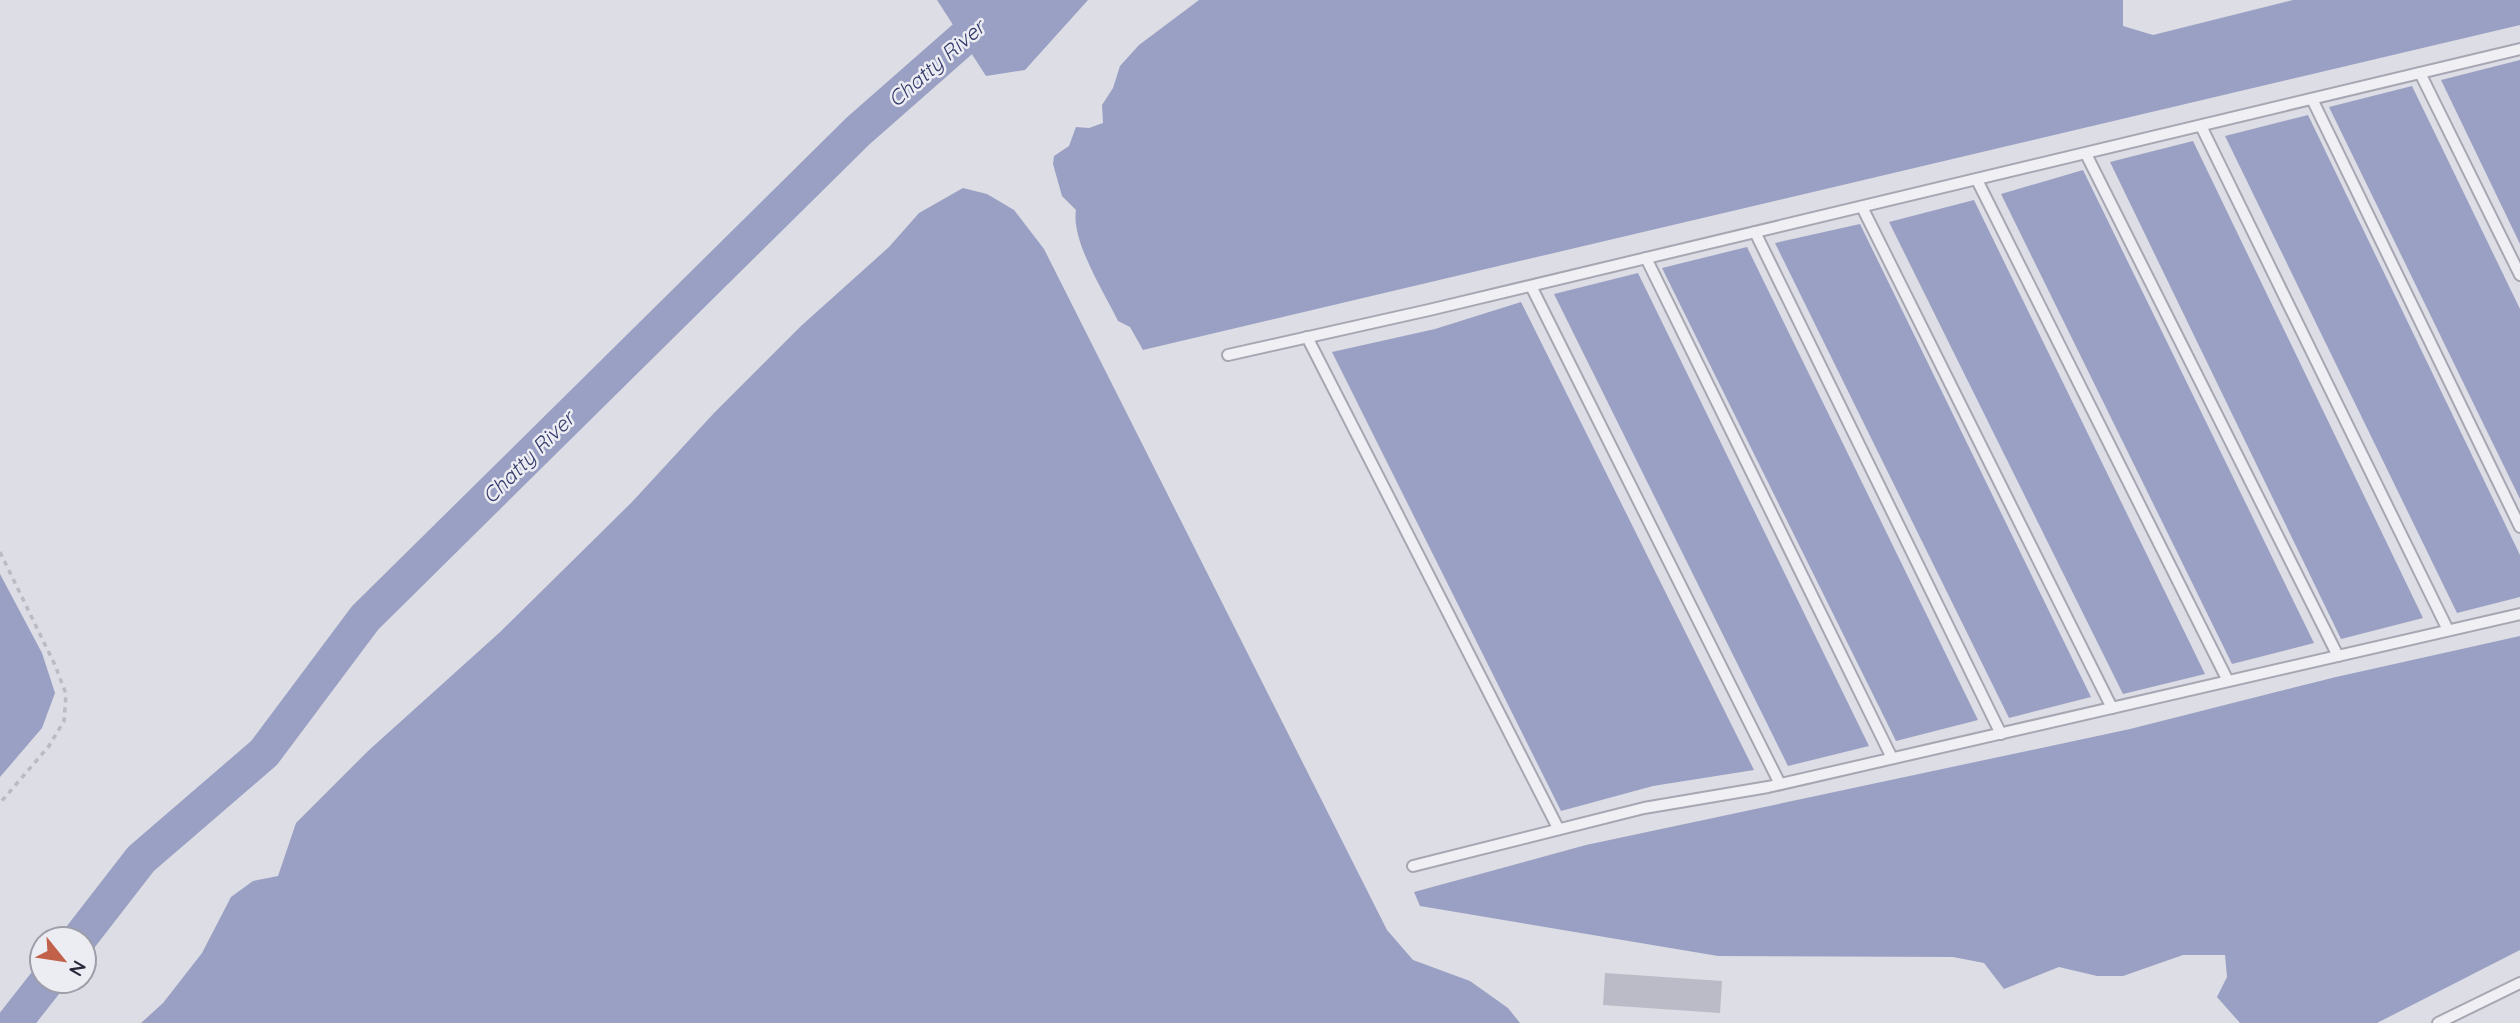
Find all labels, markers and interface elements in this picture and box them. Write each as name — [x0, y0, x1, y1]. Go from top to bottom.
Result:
water label: Chatty River — [882, 12, 992, 112]
water label: Chatty River — [476, 403, 582, 509]
north arrow — [28, 925, 98, 995]
text: N — [64, 956, 92, 981]

